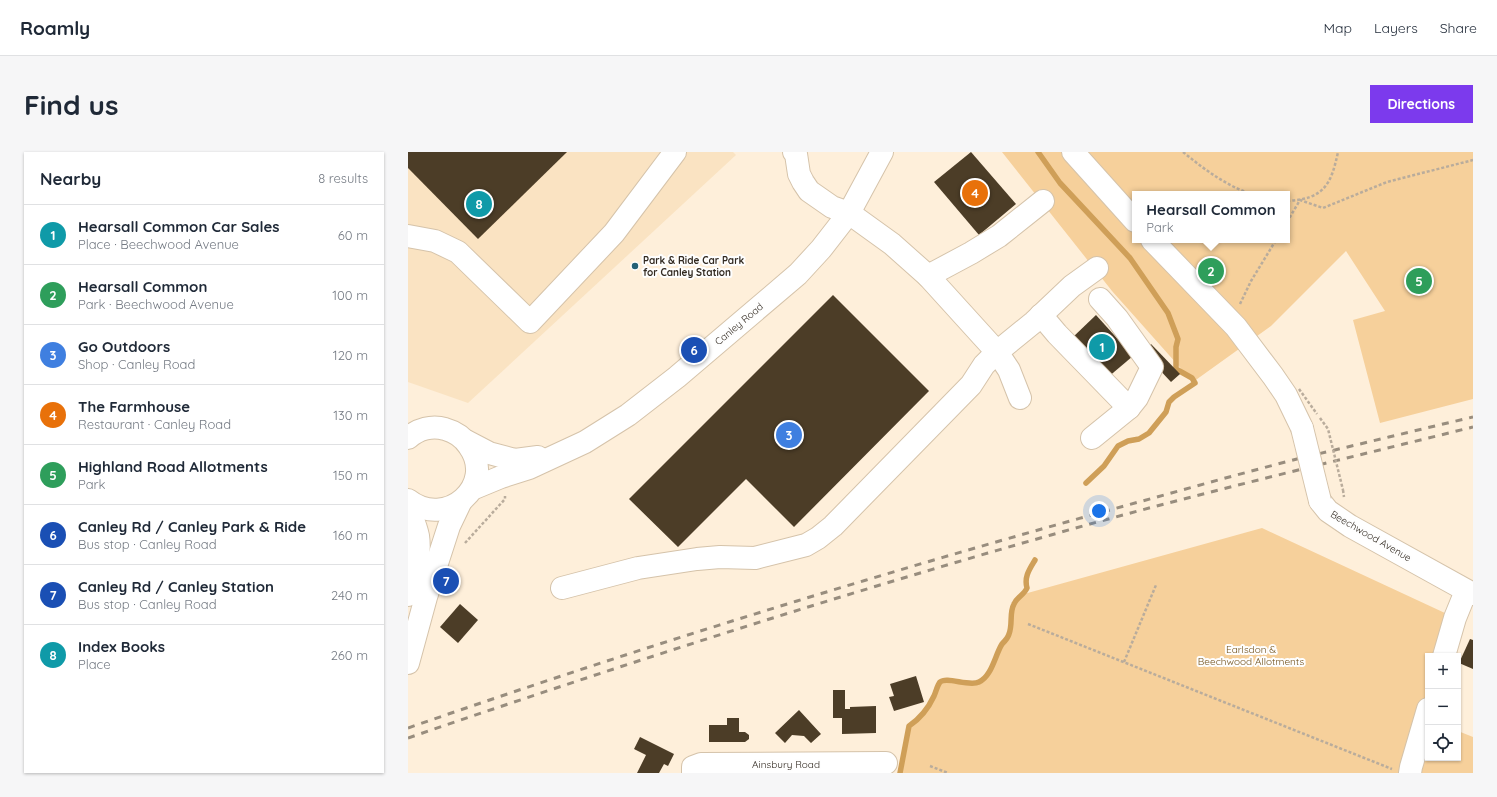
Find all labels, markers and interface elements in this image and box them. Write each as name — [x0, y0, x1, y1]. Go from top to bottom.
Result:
text: Roamly — [20, 16, 90, 40]
text: Map — [1323, 19, 1352, 37]
text: Layers — [1374, 19, 1418, 37]
text: Share — [1440, 19, 1477, 37]
button: Directions — [1370, 85, 1473, 123]
text: Find us — [24, 87, 118, 122]
text: Nearby — [40, 168, 101, 189]
text: 8 results — [318, 170, 368, 186]
pin: 4 — [962, 178, 988, 208]
pin: 8 — [466, 189, 492, 219]
popup — [1132, 191, 1290, 243]
text: Hearsall Common — [1146, 200, 1276, 219]
text: Hearsall Common Car Sales — [78, 217, 280, 236]
text: Park — [1146, 219, 1174, 235]
text: 1 — [50, 227, 56, 243]
text: 60 m — [338, 227, 368, 243]
text: Place · Beechwood Avenue — [78, 236, 239, 252]
place label: Park & Ride Car Park for Canley Station — [643, 254, 744, 279]
pin: 2 — [1198, 256, 1224, 286]
marker: Park & Ride Car Park for Canley Station — [630, 261, 640, 271]
pin: 5 — [1406, 266, 1432, 296]
text: Hearsall Common — [78, 277, 207, 296]
text: 2 — [49, 287, 57, 303]
text: 100 m — [332, 287, 368, 303]
text: Park · Beechwood Avenue — [78, 296, 234, 312]
street label: Canley Road — [712, 300, 766, 348]
pin: 1 — [1089, 332, 1115, 362]
pin: 6 — [681, 335, 707, 365]
text: Go Outdoors — [78, 337, 170, 356]
text: 3 — [50, 347, 56, 363]
text: 120 m — [333, 347, 368, 363]
text: Shop · Canley Road — [78, 356, 195, 372]
text: The Farmhouse — [78, 397, 190, 416]
text: 4 — [49, 407, 57, 423]
text: 130 m — [333, 407, 368, 423]
text: Restaurant · Canley Road — [78, 416, 231, 432]
pin: 3 — [776, 420, 802, 450]
text: Highland Road Allotments — [78, 457, 268, 476]
text: 5 — [49, 467, 57, 483]
text: 150 m — [333, 467, 368, 483]
text: Park — [78, 476, 106, 492]
your location — [1089, 501, 1109, 521]
street label: Beechwood Avenue — [1328, 508, 1414, 565]
text: Canley Rd / Canley Park & Ride — [78, 517, 306, 536]
text: 6 — [49, 527, 57, 543]
text: 160 m — [333, 527, 368, 543]
text: Bus stop · Canley Road — [78, 536, 217, 552]
pin: 7 — [433, 566, 459, 596]
text: Canley Rd / Canley Station — [78, 577, 274, 596]
text: 7 — [49, 587, 57, 603]
text: 240 m — [331, 587, 368, 603]
text: Bus stop · Canley Road — [78, 596, 217, 612]
text: Index Books — [78, 637, 165, 656]
park label: Earlsdon & Beechwood Allotments — [1198, 643, 1304, 668]
text: 8 — [49, 647, 57, 663]
text: 260 m — [331, 647, 368, 663]
map controls — [1425, 653, 1461, 761]
button: + — [1425, 653, 1461, 689]
text: Place — [78, 656, 111, 672]
button: − — [1425, 689, 1461, 725]
button: locate — [1425, 725, 1461, 761]
street label: Ainsbury Road — [752, 758, 820, 771]

